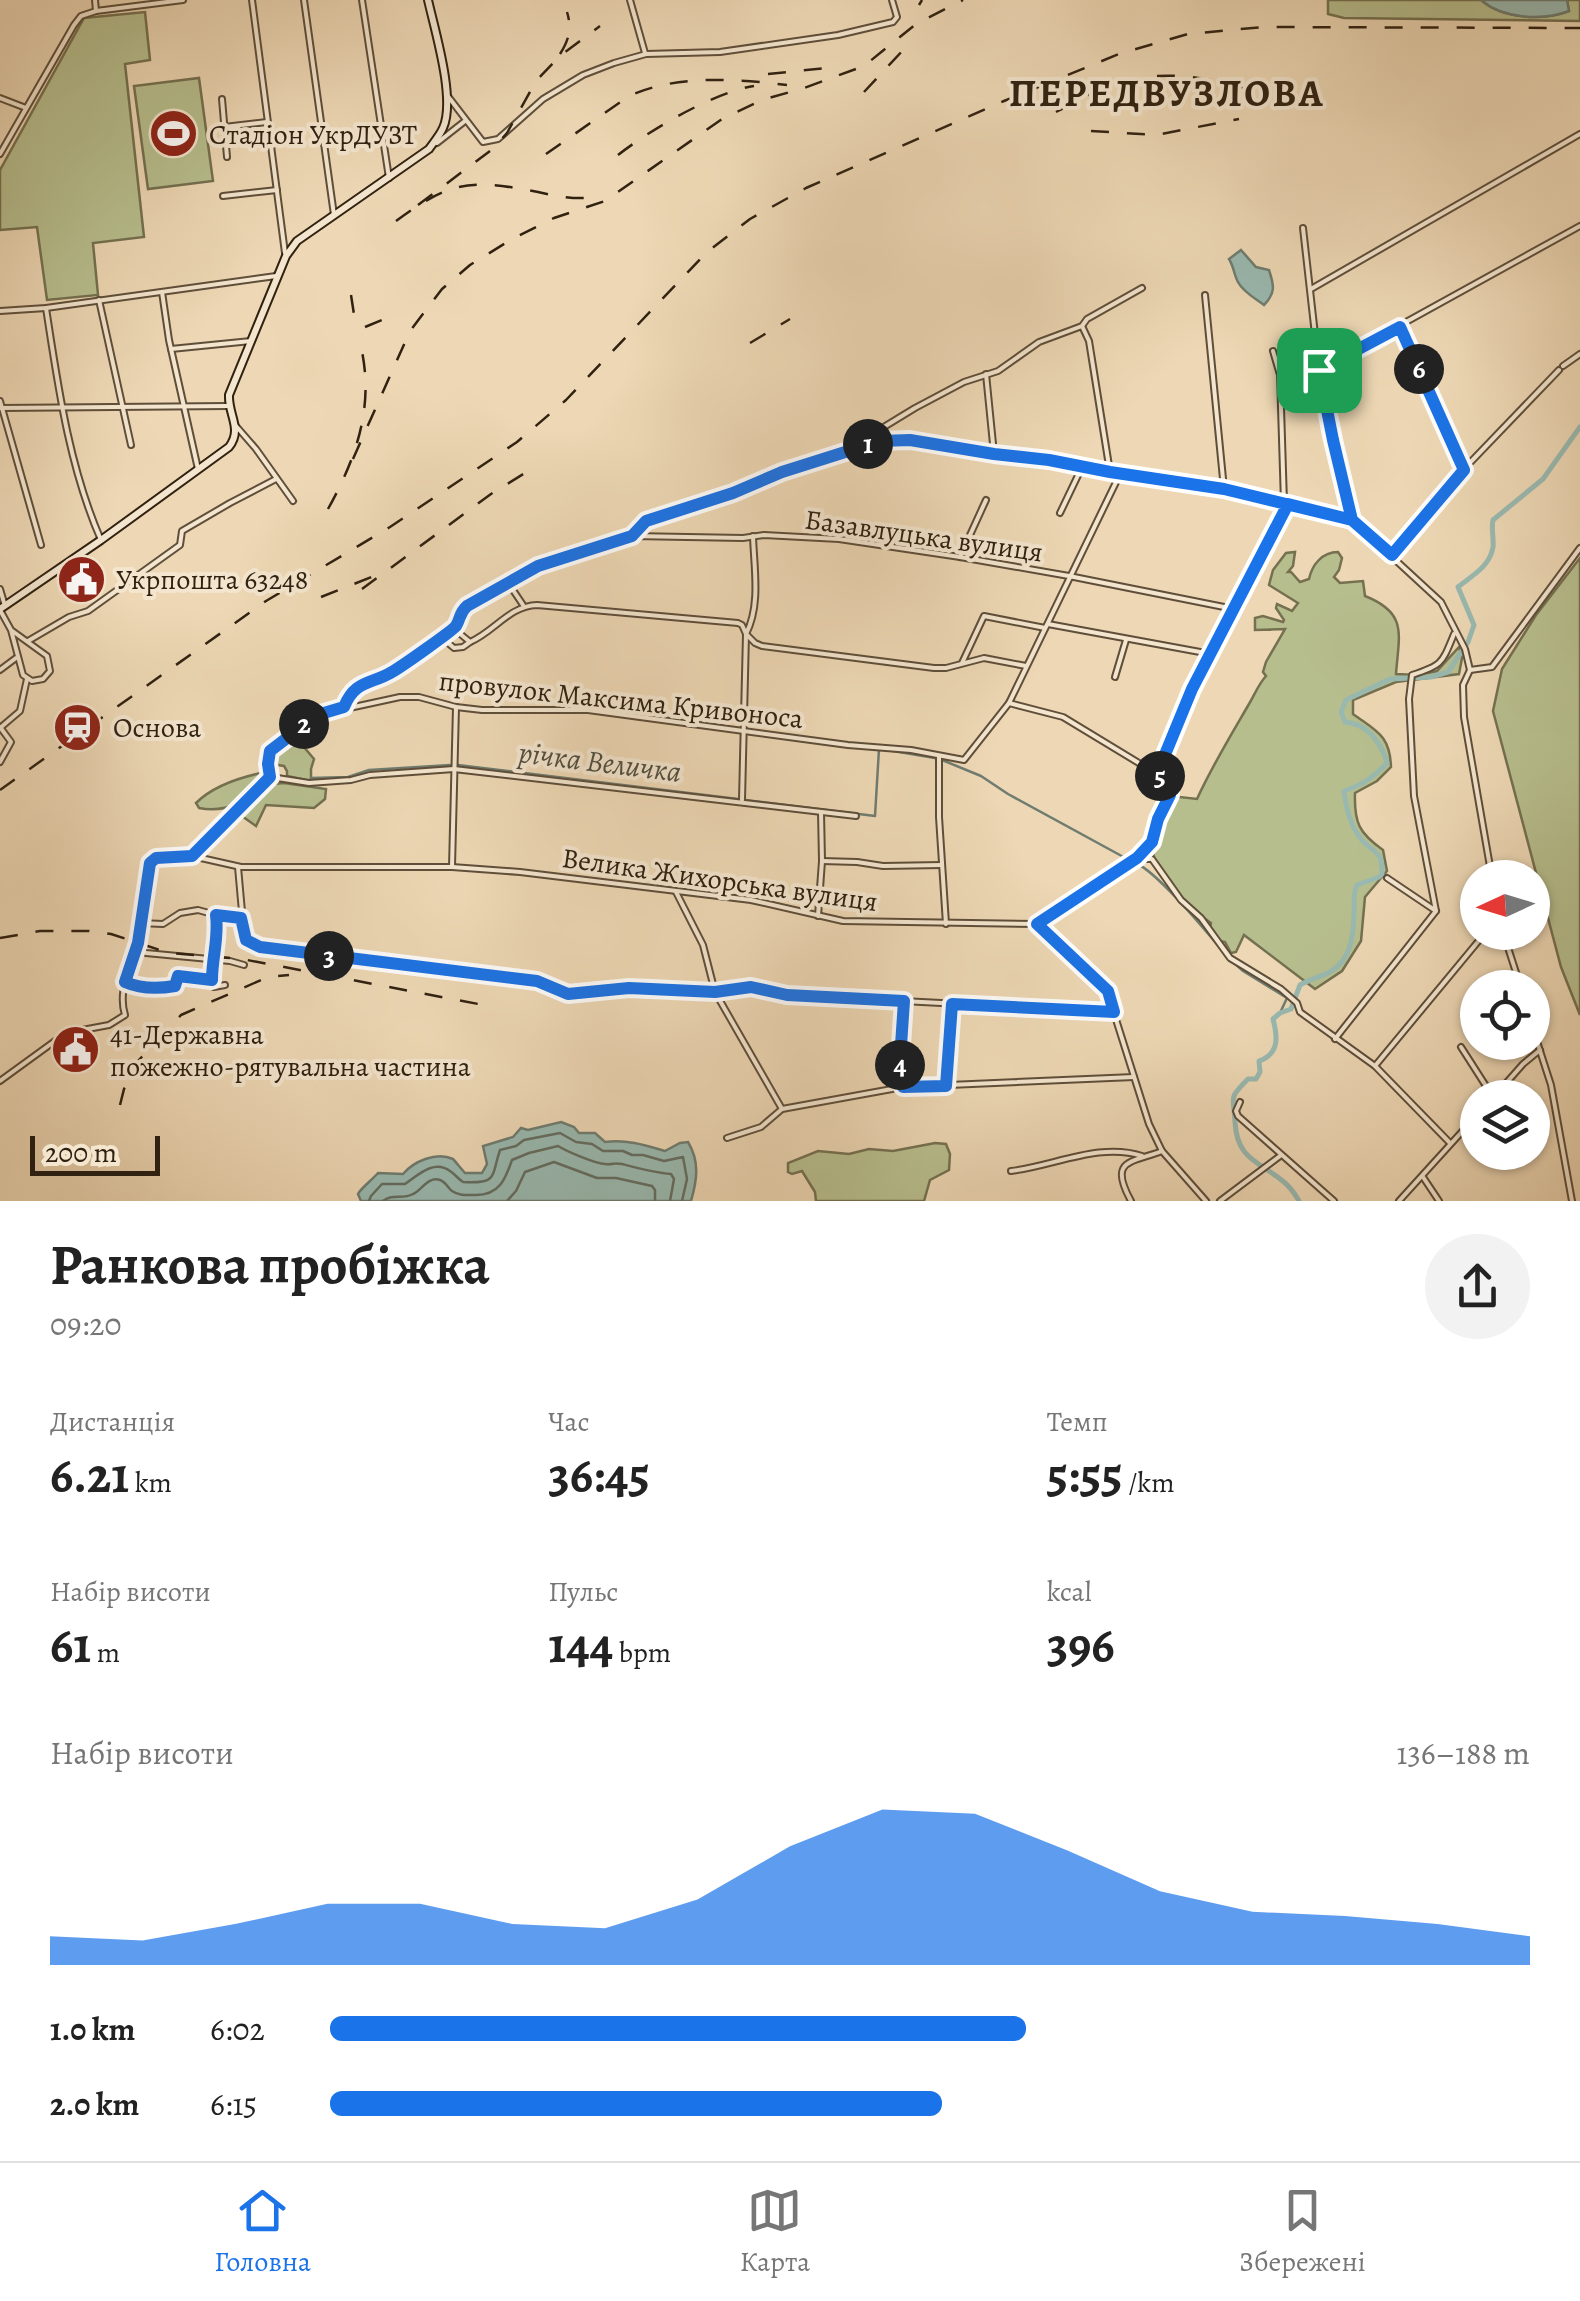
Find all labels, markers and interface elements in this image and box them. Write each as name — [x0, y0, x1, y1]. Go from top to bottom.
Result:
district label: ПЕРЕДВУЗЛОВА — [1009, 67, 1325, 119]
sports icon: Стадіон УкрДУЗТ — [148, 108, 200, 160]
place label: Стадіон УкрДУЗТ — [209, 116, 417, 154]
pin — [1277, 328, 1362, 413]
icon: arrive — [1292, 343, 1347, 398]
pin: 6 — [1394, 344, 1444, 394]
text: 6 — [1412, 350, 1426, 388]
pin: 1 — [843, 419, 893, 469]
text: 1 — [863, 425, 873, 463]
street label: Базавлуцька вулиця — [802, 500, 1045, 572]
public building icon: Укрпошта 63248 — [55, 553, 107, 605]
place label: Укрпошта 63248 — [116, 561, 308, 599]
street label: провулок Максима Кривоноса — [437, 662, 805, 738]
pin: 2 — [279, 699, 329, 749]
station icon: Основа — [52, 701, 104, 753]
text: 2 — [297, 705, 311, 743]
place label: Основа — [113, 709, 201, 747]
water label: річка Величка — [515, 732, 684, 792]
pin: 5 — [1135, 751, 1185, 801]
text: 5 — [1154, 757, 1166, 795]
street label: Велика Жихорська вулиця — [560, 839, 880, 921]
north arrow — [1460, 860, 1550, 950]
map controls — [1460, 860, 1550, 1170]
pin: 3 — [304, 931, 354, 981]
text: 3 — [323, 937, 335, 975]
button: locate — [1460, 970, 1550, 1060]
place label: 41-Державна пожежно-рятувальна частина — [110, 1016, 471, 1086]
public building icon: 41-Державна пожежно-рятувальна частина — [49, 1024, 101, 1076]
pin: 4 — [875, 1040, 925, 1090]
text: 4 — [893, 1046, 907, 1084]
button: layers — [1460, 1080, 1550, 1170]
scale bar — [30, 1131, 160, 1176]
text: 200 m — [45, 1134, 117, 1172]
text: Ранкова пробіжка — [50, 1227, 490, 1302]
button: share — [1425, 1234, 1530, 1339]
text: 09:20 — [50, 1302, 122, 1346]
text: Дистанція — [50, 1403, 175, 1441]
text: Час — [548, 1403, 590, 1441]
text: Темп — [1047, 1403, 1108, 1441]
text: 6.21 — [50, 1441, 129, 1509]
text: 36:45 — [548, 1441, 650, 1509]
text: 5:55 — [1047, 1441, 1123, 1509]
text: km — [129, 1464, 172, 1502]
text: /km — [1123, 1464, 1175, 1502]
text: Набір висоти — [50, 1573, 211, 1611]
text: Пульс — [548, 1573, 618, 1611]
text: kcal — [1047, 1573, 1092, 1611]
text: 61 — [50, 1611, 91, 1679]
text: 144 — [548, 1611, 613, 1679]
text: 396 — [1047, 1611, 1115, 1679]
text: m — [91, 1634, 120, 1672]
text: bpm — [613, 1634, 671, 1672]
text: Набір висоти — [50, 1731, 234, 1775]
text: 136–188 m — [1397, 1731, 1530, 1775]
text: 1.0 km — [50, 2007, 135, 2051]
text: 6:02 — [210, 2007, 265, 2051]
text: 2.0 km — [50, 2082, 139, 2126]
text: 6:15 — [210, 2082, 257, 2126]
tab: Головна — [214, 2183, 311, 2281]
tab: Карта — [740, 2183, 810, 2281]
tab: Збережені — [1239, 2183, 1366, 2281]

